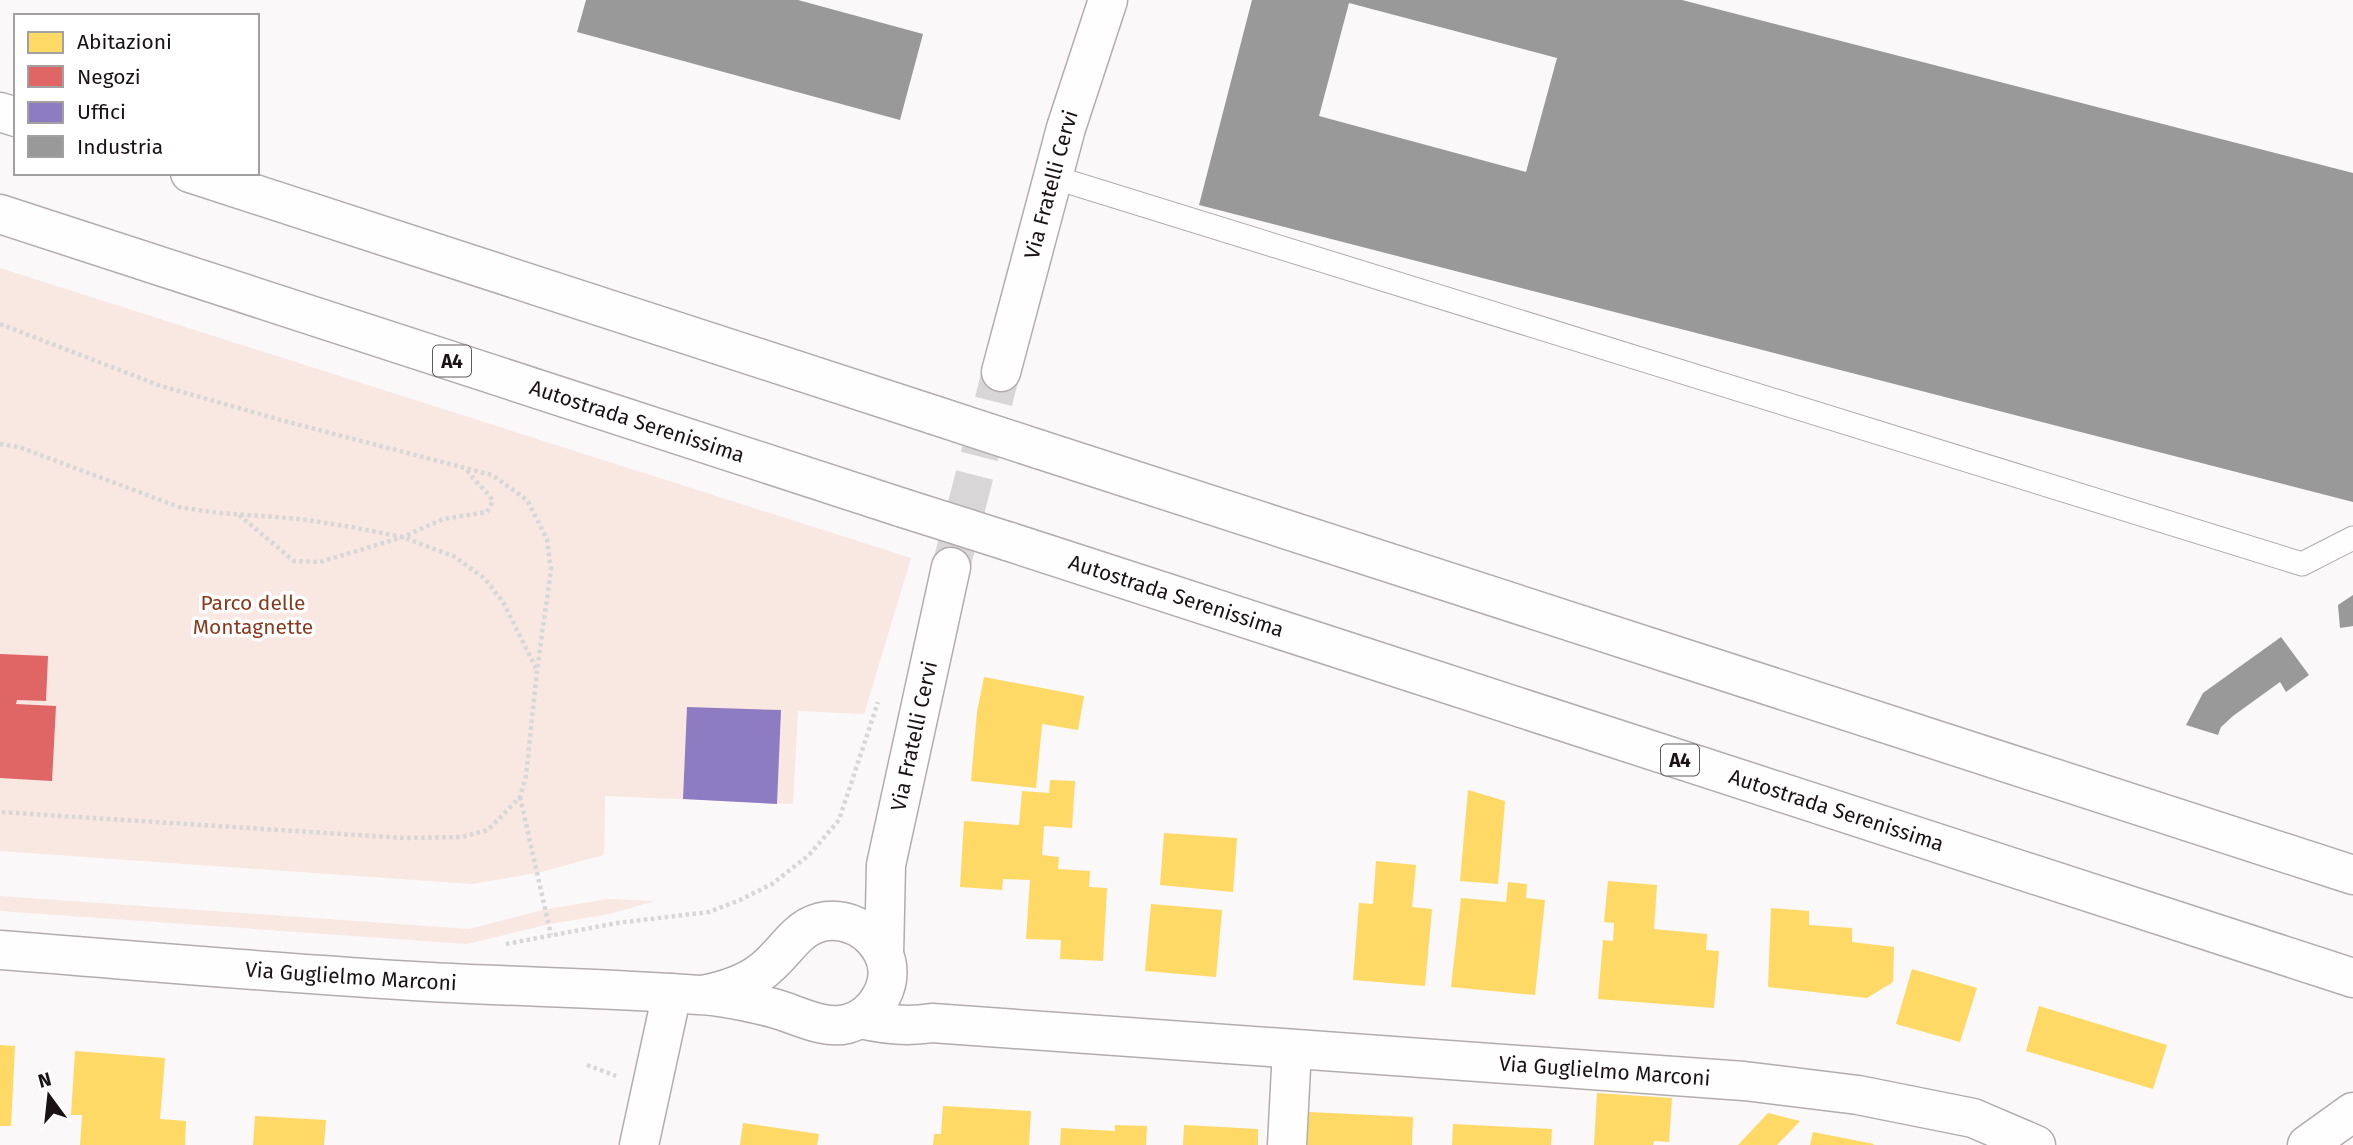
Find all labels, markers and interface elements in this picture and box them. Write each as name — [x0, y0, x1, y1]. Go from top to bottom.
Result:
legend — [14, 14, 259, 175]
text: Abitazioni — [77, 29, 172, 55]
text: Negozi — [77, 64, 141, 90]
text: Uffici — [77, 99, 126, 125]
street label: Via Fratelli Cervi — [1019, 107, 1084, 262]
text: Industria — [77, 134, 163, 160]
road number: A4 — [433, 346, 471, 376]
street label: Autostrada Serenissima — [526, 374, 748, 469]
street label: Autostrada Serenissima — [1066, 549, 1287, 643]
park label: Parco delle Montagnette — [193, 590, 313, 640]
street label: Via Fratelli Cervi — [885, 659, 943, 813]
road number: A4 — [1661, 744, 1699, 776]
street label: Autostrada Serenissima — [1726, 763, 1947, 857]
street label: Via Guglielmo Marconi — [244, 956, 457, 996]
street label: Via Guglielmo Marconi — [1498, 1051, 1711, 1092]
north arrow — [14, 1061, 84, 1131]
text: N — [36, 1067, 54, 1093]

